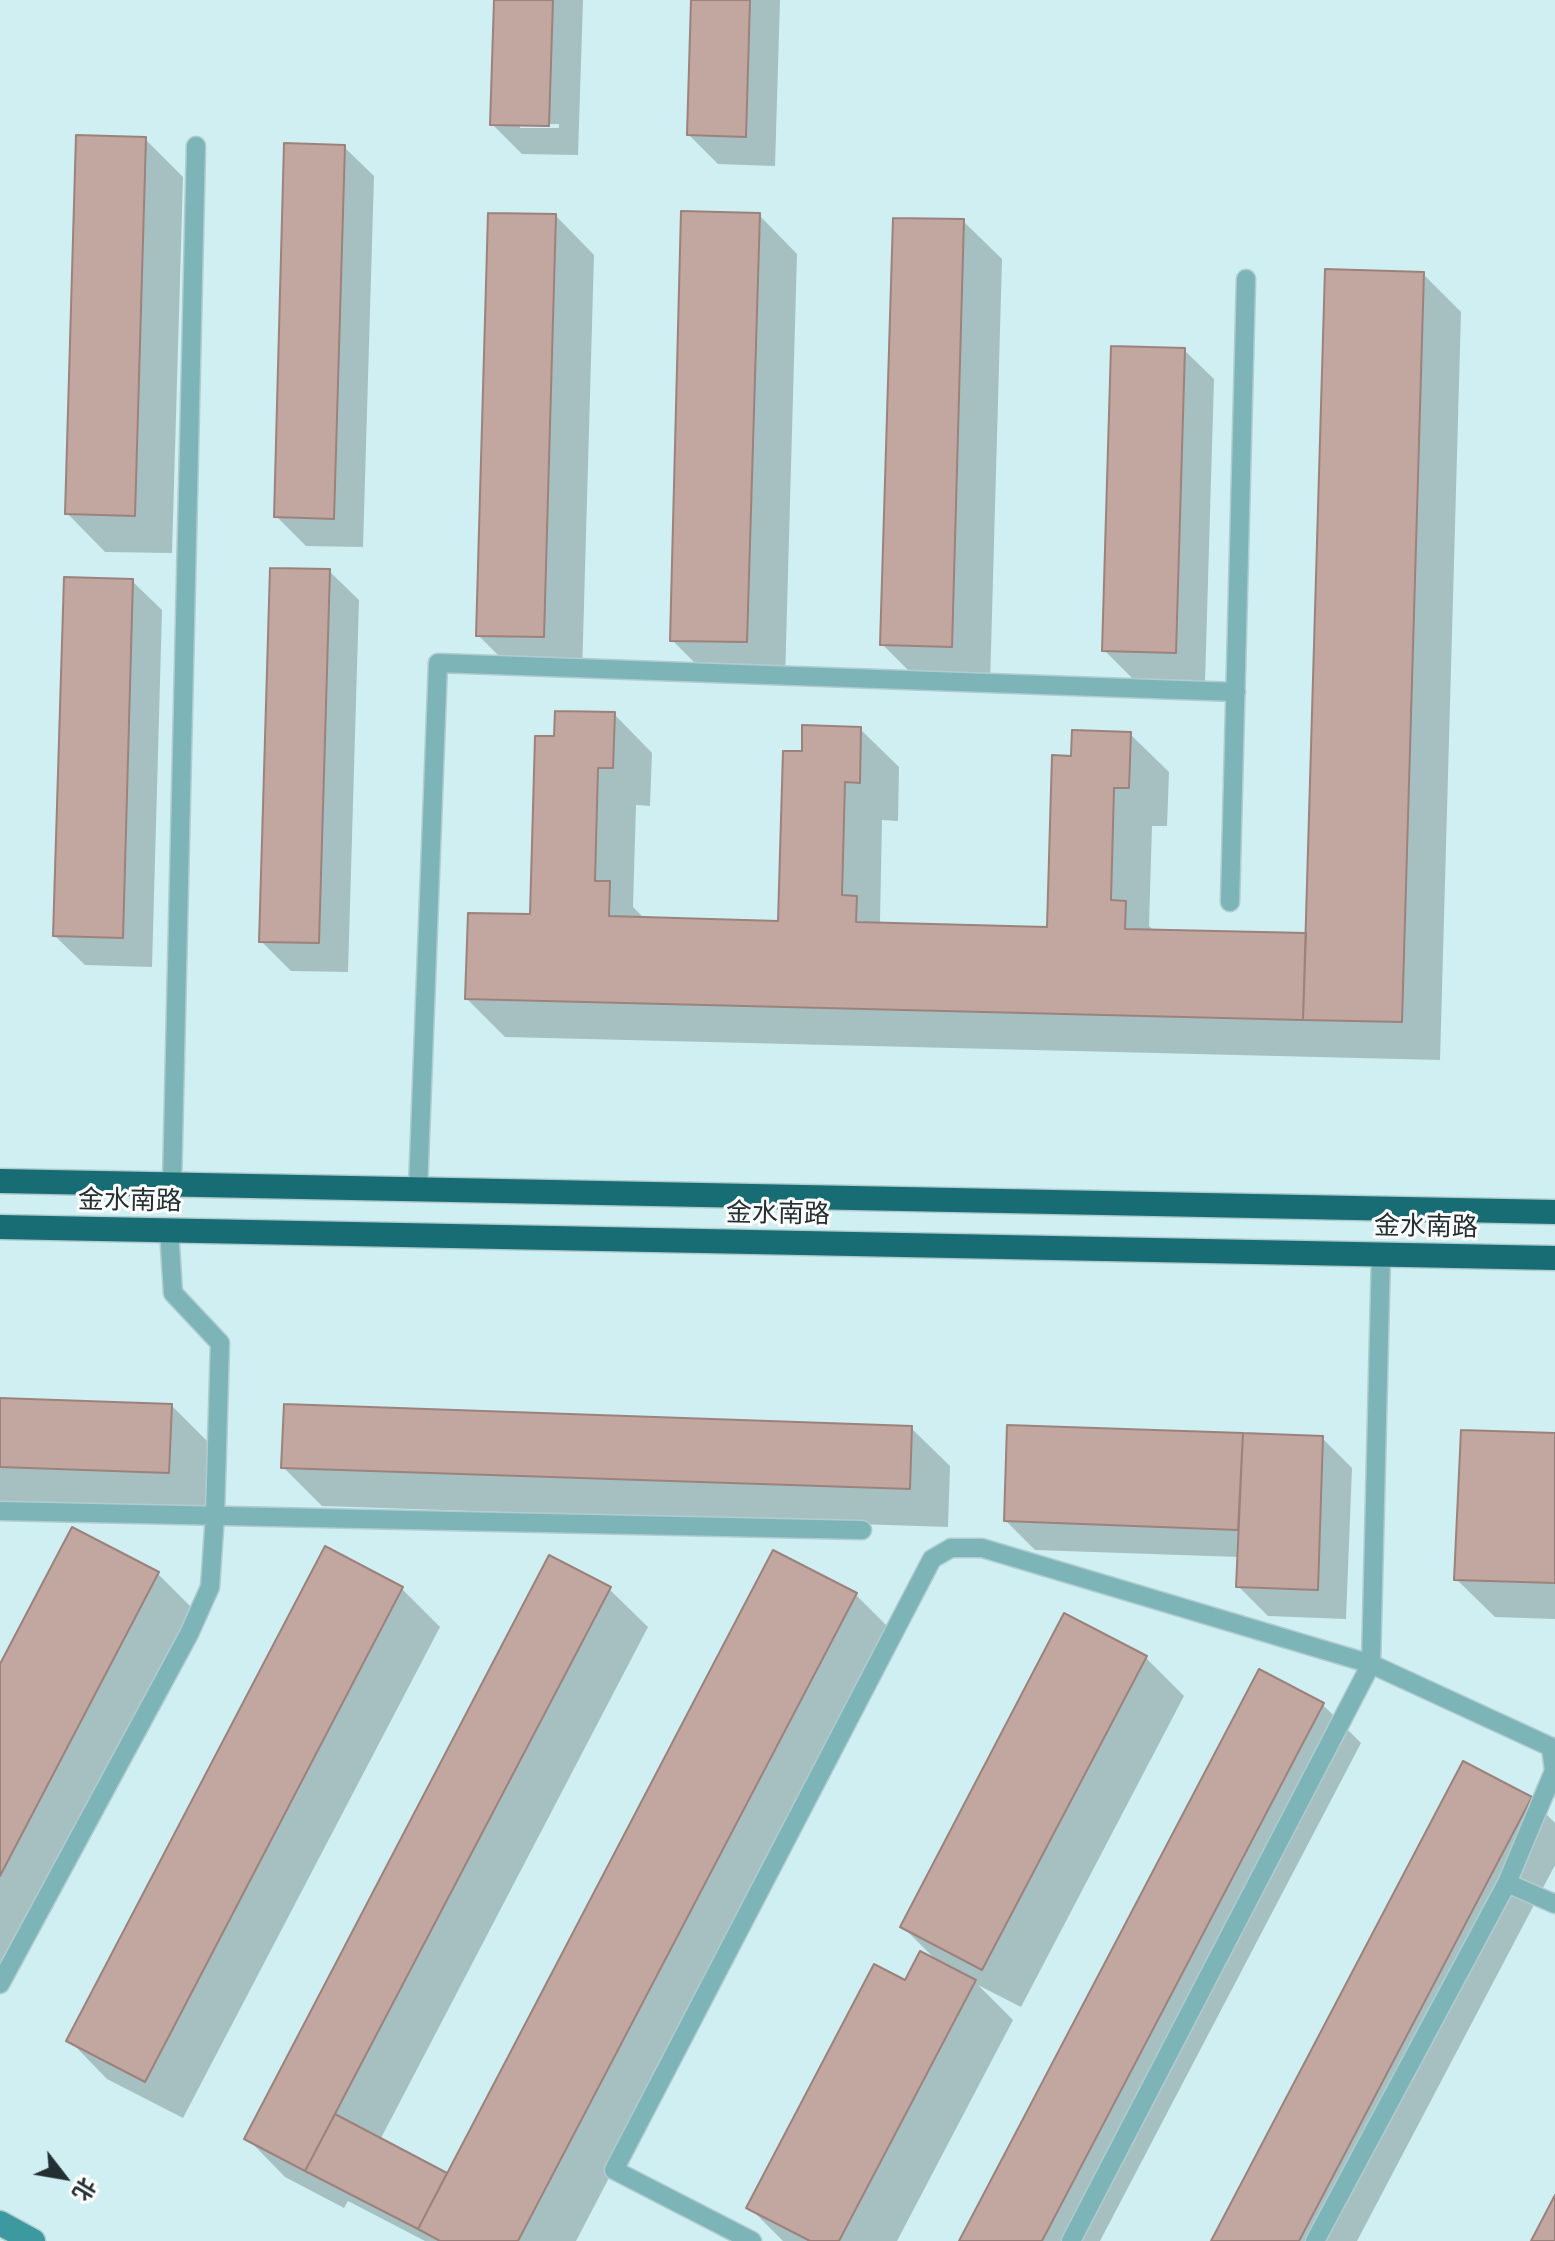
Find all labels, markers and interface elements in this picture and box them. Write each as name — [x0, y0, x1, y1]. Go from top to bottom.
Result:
street label: 金水南路 — [78, 1184, 182, 1218]
street label: 金水南路 — [726, 1197, 830, 1231]
street label: 金水南路 — [1374, 1210, 1478, 1244]
north arrow — [24, 2137, 104, 2217]
text: 北 — [67, 2173, 102, 2206]

